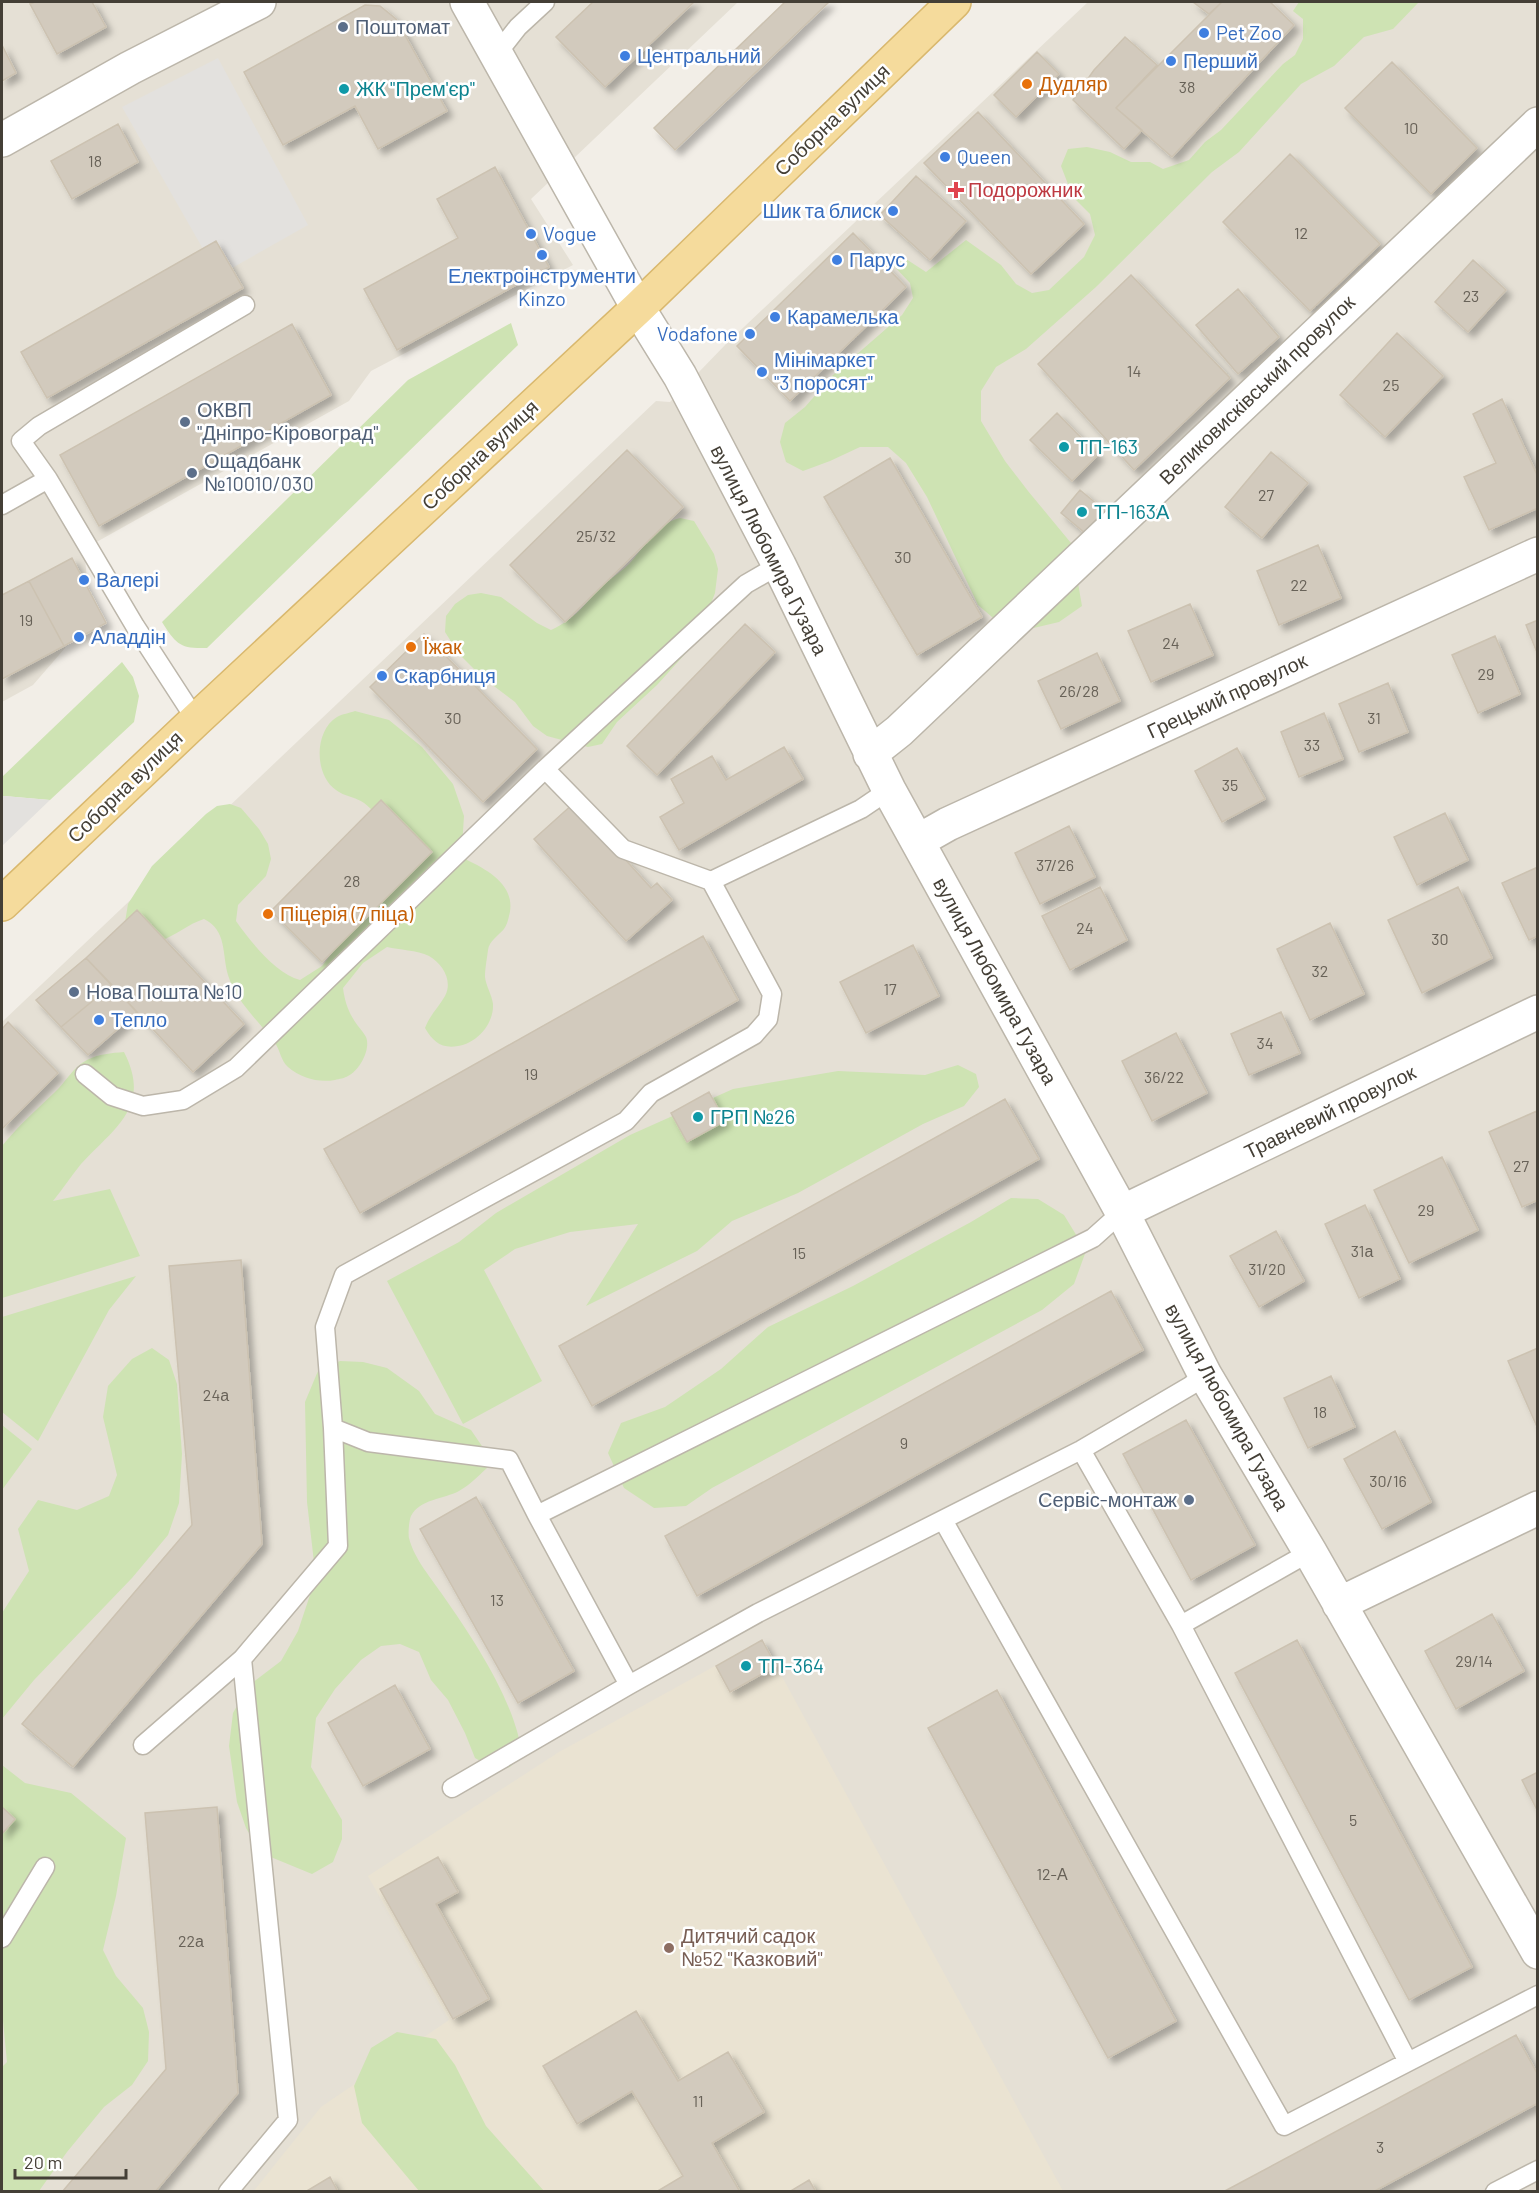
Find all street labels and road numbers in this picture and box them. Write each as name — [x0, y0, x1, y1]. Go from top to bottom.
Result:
street label: Соборна вулиця — [769, 58, 894, 180]
street label: Великовисківський провулок — [1154, 289, 1359, 489]
street label: Соборна вулиця — [416, 394, 542, 514]
street label: вулиця Любомира Гузара — [706, 440, 834, 659]
street label: Грецький провулок — [1143, 647, 1311, 743]
street label: Соборна вулиця — [62, 725, 187, 847]
street label: вулиця Любомира Гузара — [929, 873, 1063, 1089]
street label: Травневий провулок — [1240, 1059, 1419, 1163]
street label: вулиця Любомира Гузара — [1161, 1299, 1295, 1515]

